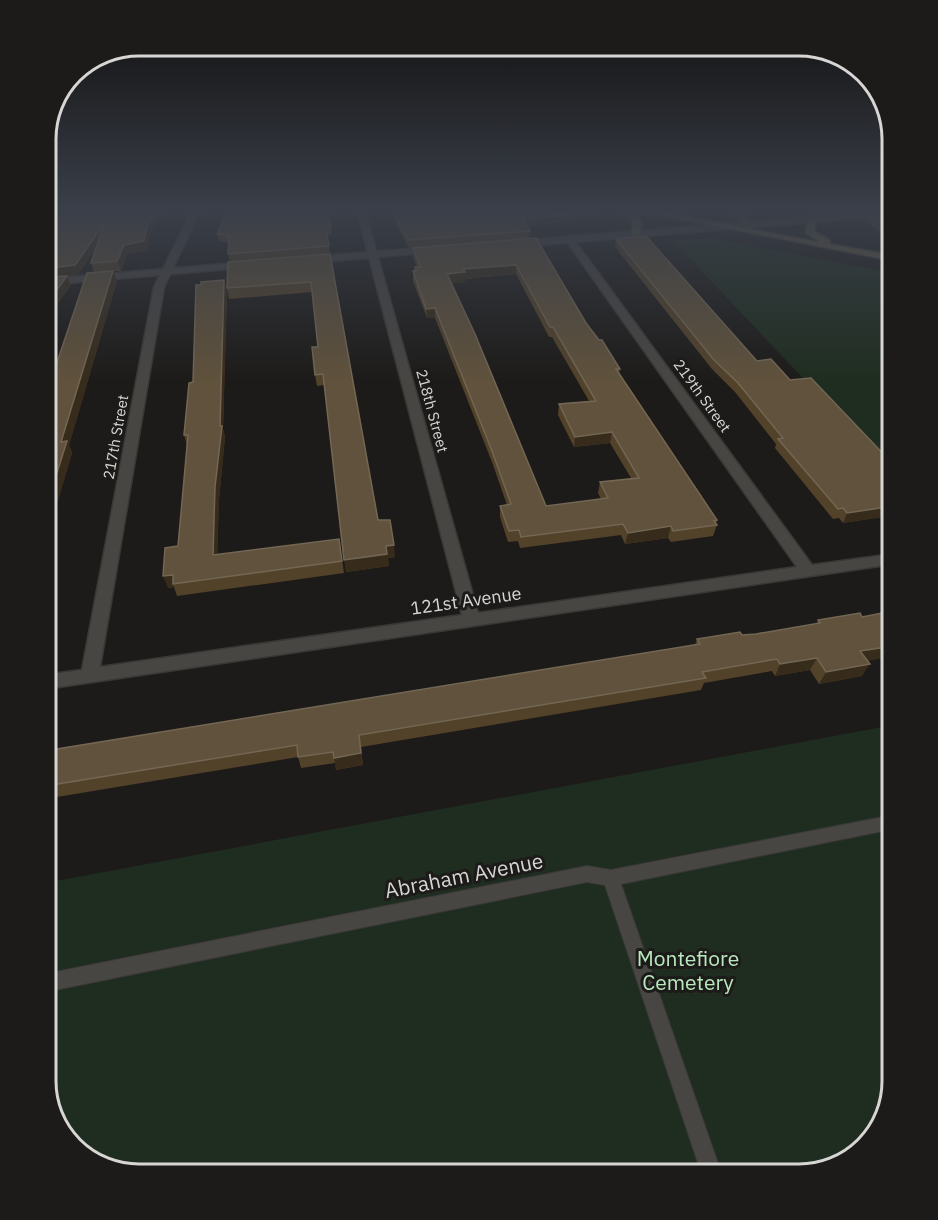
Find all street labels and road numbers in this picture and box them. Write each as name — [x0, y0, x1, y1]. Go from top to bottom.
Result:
street label: 219th Street — [670, 356, 735, 436]
street label: 218th Street — [412, 367, 453, 455]
street label: 217th Street — [99, 393, 132, 481]
street label: 121st Avenue — [409, 581, 523, 620]
street label: Abraham Avenue — [382, 846, 546, 904]

